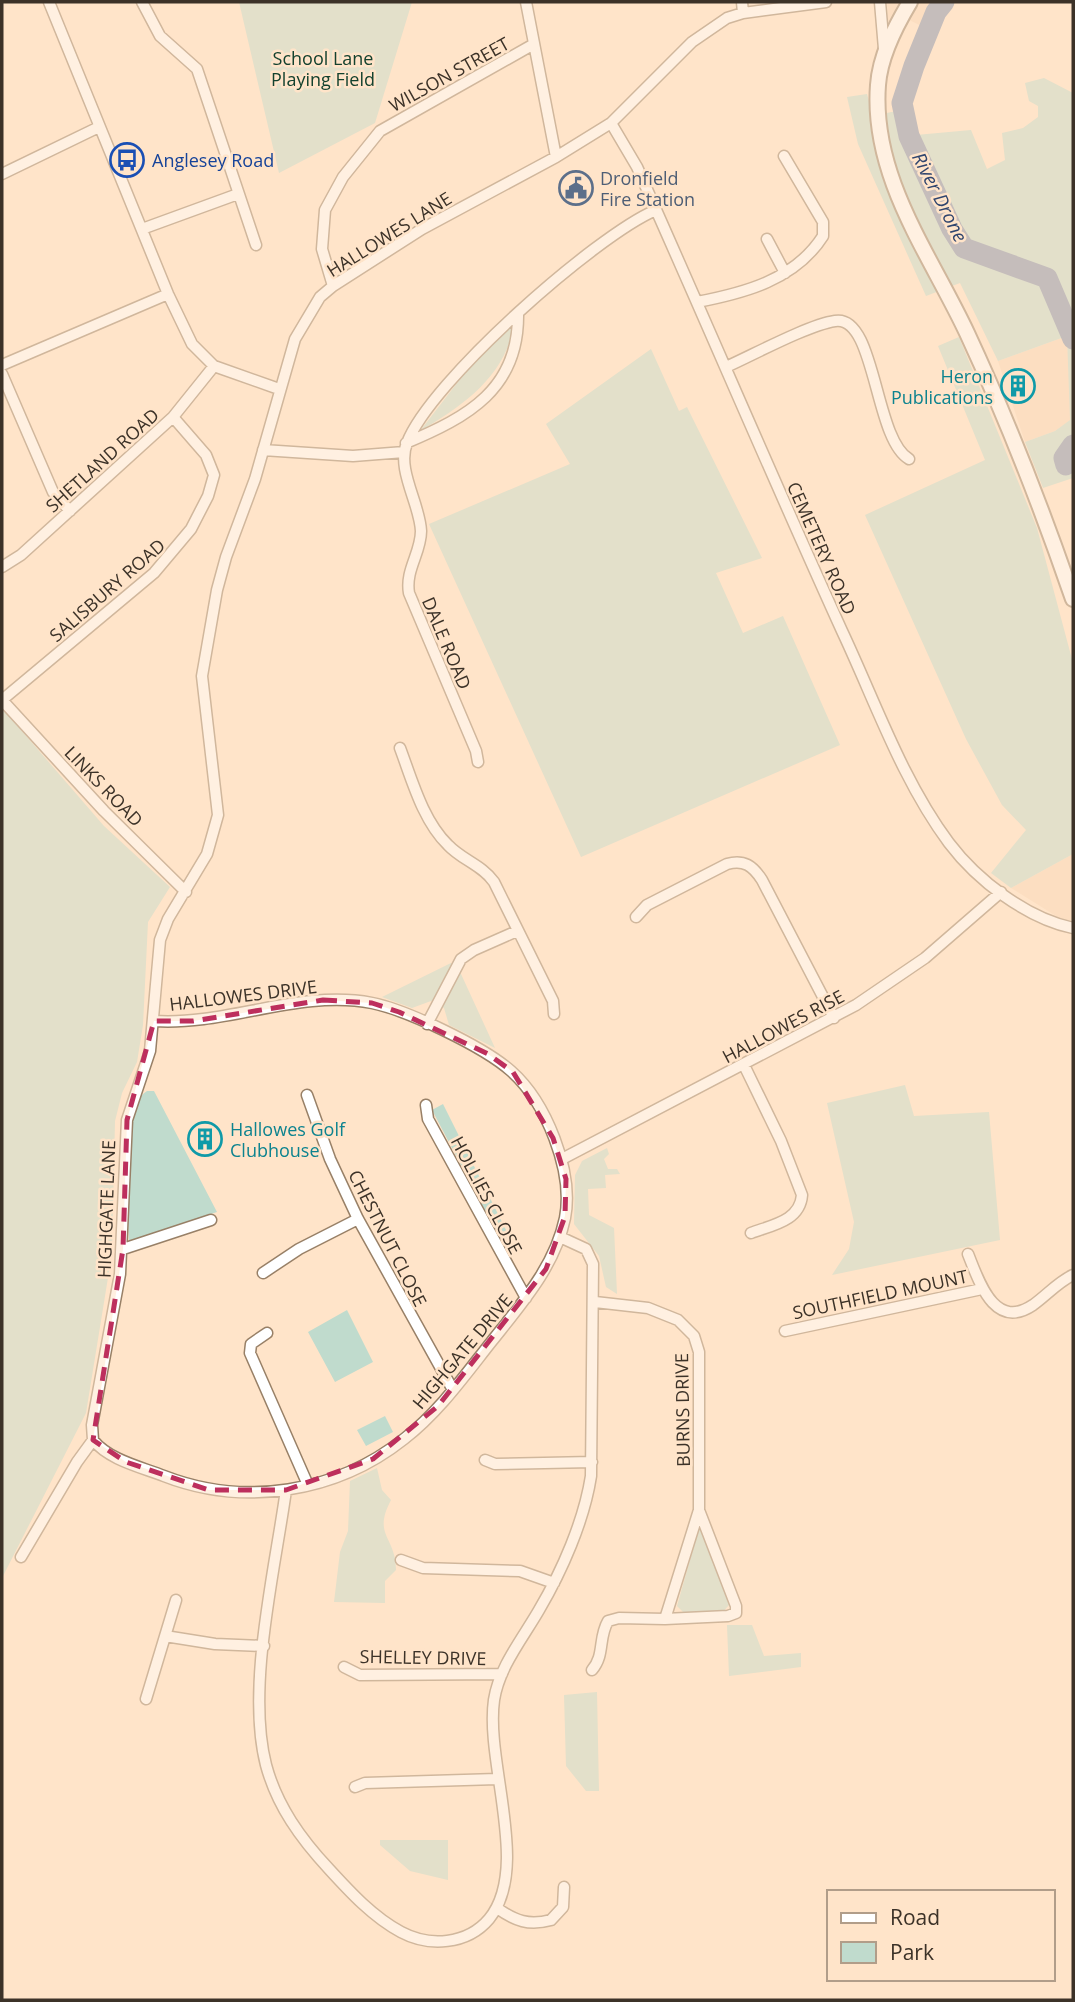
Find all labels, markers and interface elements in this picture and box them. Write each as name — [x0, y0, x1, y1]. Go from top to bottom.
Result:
street label: WILSON STREET — [385, 31, 513, 117]
park label: School Lane Playing Field — [271, 46, 375, 91]
bus stop icon: Anglesey Road — [108, 141, 146, 179]
place label: Anglesey Road — [152, 148, 274, 172]
water label: River Drone — [906, 148, 974, 246]
place label: Dronfield Fire Station — [600, 166, 695, 211]
public building icon: Dronfield Fire Station — [557, 169, 595, 207]
street label: HALLOWES LANE — [322, 186, 456, 282]
place label: Heron Publications — [891, 364, 993, 409]
building icon: Heron Publications — [999, 367, 1037, 405]
street label: SHETLAND ROAD — [40, 403, 164, 517]
street label: CEMETERY ROAD — [782, 478, 862, 618]
street label: SALISBURY ROAD — [44, 533, 170, 647]
street label: DALE ROAD — [417, 593, 477, 693]
street label: LINKS ROAD — [60, 741, 148, 831]
street label: HALLOWES DRIVE — [168, 974, 318, 1016]
street label: HALLOWES RISE — [718, 984, 848, 1068]
place label: Hallowes Golf Clubhouse — [230, 1117, 346, 1162]
building icon: Hallowes Golf Clubhouse — [186, 1120, 224, 1158]
street label: HOLLIES CLOSE — [446, 1132, 528, 1258]
street label: HIGHGATE LANE — [92, 1140, 120, 1278]
street label: CHESTNUT CLOSE — [343, 1166, 433, 1310]
street label: SOUTHFIELD MOUNT — [790, 1264, 970, 1324]
street label: HIGHGATE DRIVE — [407, 1288, 517, 1414]
street label: BURNS DRIVE — [669, 1353, 695, 1467]
street label: SHELLEY DRIVE — [359, 1644, 487, 1670]
legend — [827, 1890, 1054, 1981]
text: Road — [890, 1903, 940, 1931]
text: Park — [890, 1938, 934, 1966]

